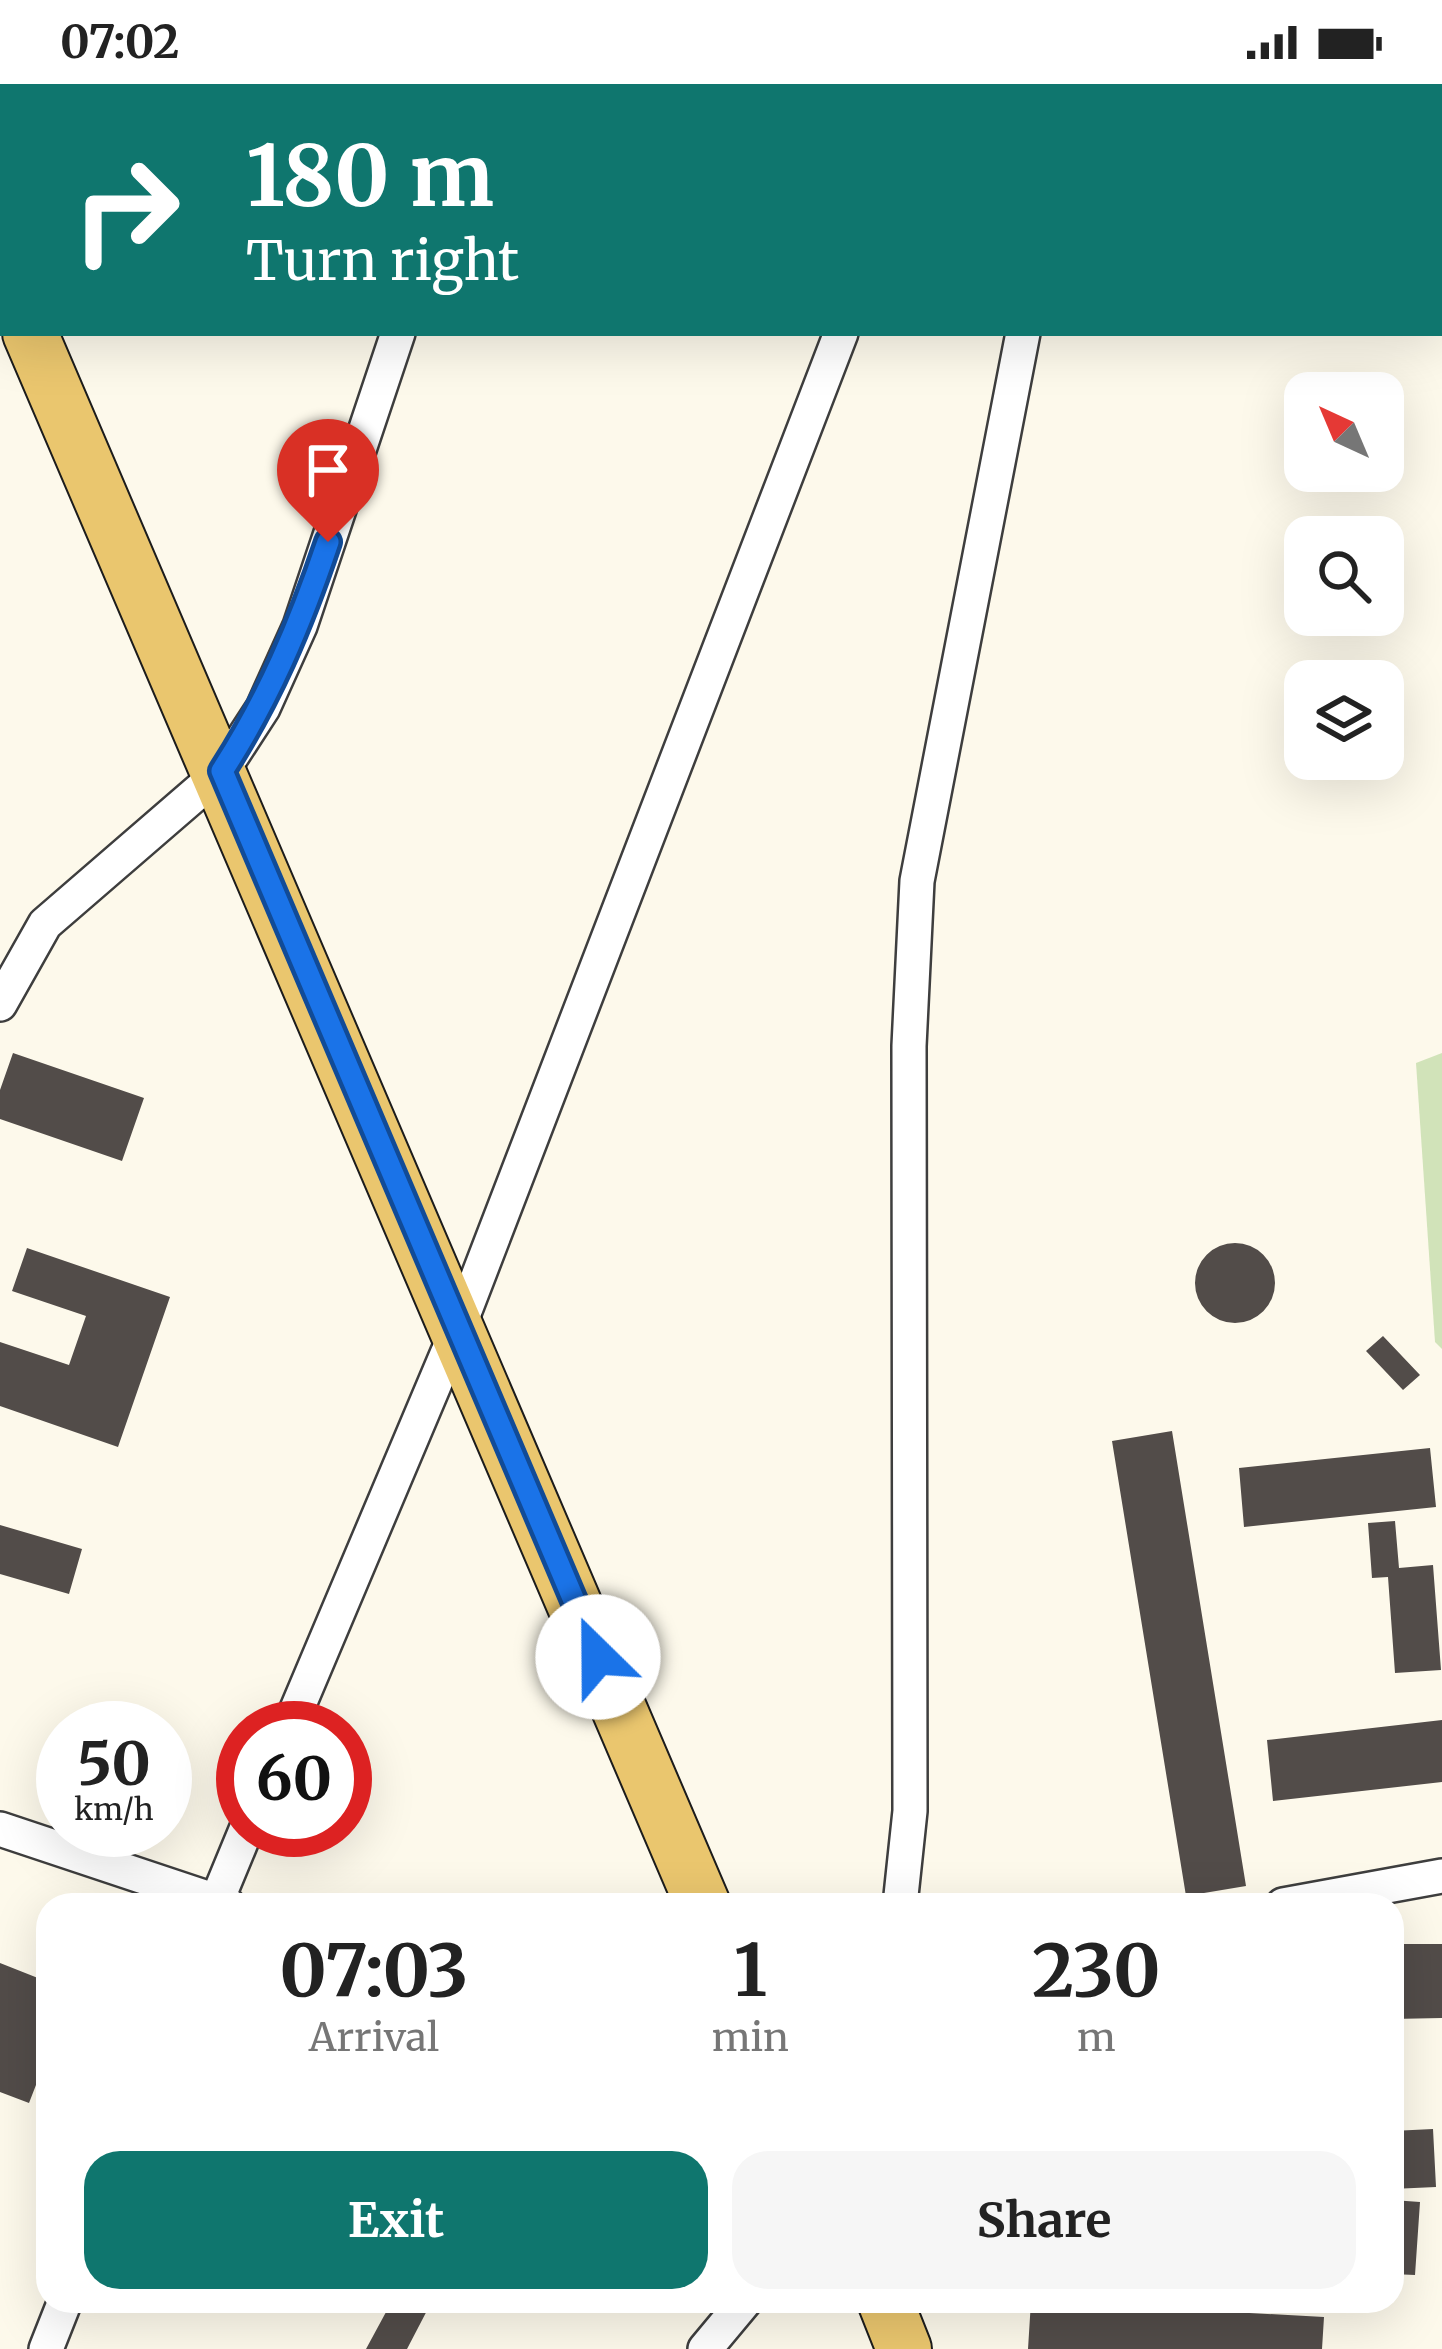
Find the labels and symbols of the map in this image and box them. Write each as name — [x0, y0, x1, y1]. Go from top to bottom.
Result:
north arrow — [1284, 372, 1404, 492]
pin — [277, 419, 379, 542]
position arrow — [535, 1594, 661, 1720]
speed limit sign: 60 — [216, 1701, 372, 1857]

